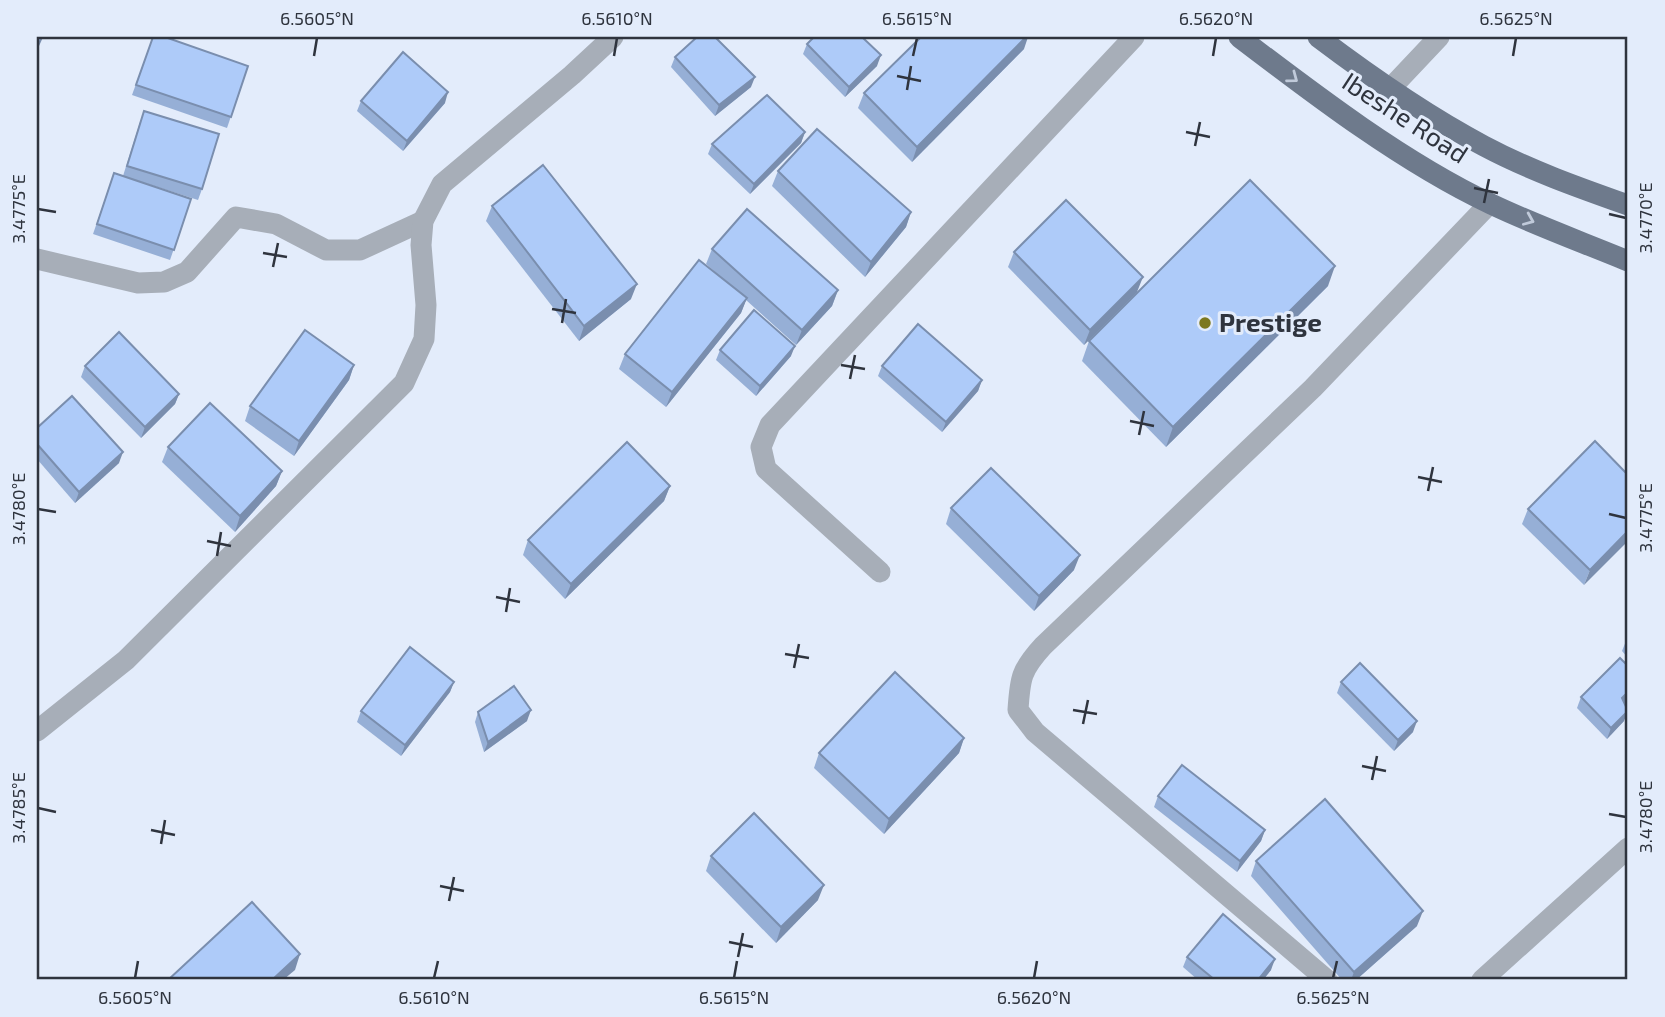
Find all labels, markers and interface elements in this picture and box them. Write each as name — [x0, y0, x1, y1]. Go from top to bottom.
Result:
text: 6.5605°N — [280, 7, 354, 29]
text: 6.5610°N — [581, 7, 653, 29]
text: 6.5615°N — [882, 7, 952, 29]
text: 6.5620°N — [1179, 7, 1253, 29]
text: 6.5625°N — [1479, 7, 1553, 29]
street label: Ibeshe Road — [1337, 65, 1474, 169]
one-way arrow — [1285, 70, 1298, 82]
text: 3.4775°E — [7, 174, 29, 244]
text: 3.4770°E — [1634, 183, 1656, 253]
one-way arrow — [1523, 212, 1535, 226]
place label: Prestige — [1219, 306, 1322, 337]
marker: Prestige — [1197, 315, 1213, 331]
text: 3.4780°E — [7, 473, 29, 545]
text: 3.4775°E — [1634, 483, 1656, 553]
text: 3.4785°E — [7, 772, 29, 844]
text: 3.4780°E — [1634, 781, 1656, 853]
text: 6.5605°N — [98, 986, 172, 1008]
text: 6.5610°N — [398, 986, 470, 1008]
text: 6.5615°N — [699, 986, 769, 1008]
text: 6.5620°N — [997, 986, 1071, 1008]
text: 6.5625°N — [1296, 986, 1370, 1008]

